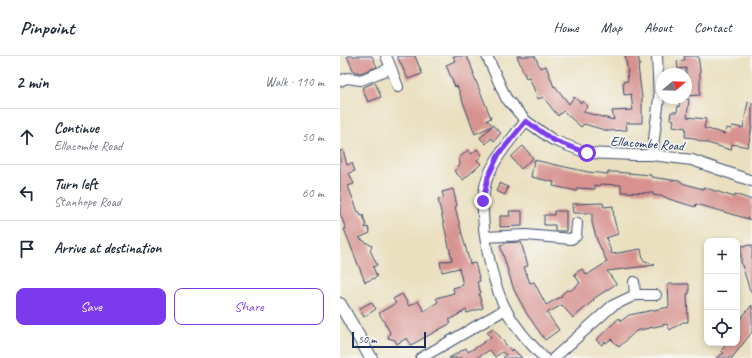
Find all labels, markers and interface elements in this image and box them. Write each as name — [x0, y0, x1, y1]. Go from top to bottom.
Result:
text: Pinpoint — [20, 16, 74, 40]
text: Home — [553, 19, 579, 36]
text: Map — [601, 19, 622, 36]
text: About — [644, 19, 672, 36]
text: Contact — [694, 19, 732, 36]
north arrow — [656, 68, 692, 104]
text: 2 min — [16, 72, 49, 93]
text: Walk · 110 m — [265, 74, 324, 90]
text: Continue — [54, 119, 99, 138]
icon: ahead — [16, 126, 38, 148]
text: 50 m — [302, 129, 324, 145]
street label: Ellacombe Road — [610, 132, 687, 155]
text: Ellacombe Road — [54, 138, 122, 154]
route start — [578, 144, 596, 162]
text: Turn left — [54, 175, 97, 194]
icon: left — [16, 182, 38, 204]
text: 60 m — [302, 185, 324, 201]
route end — [474, 192, 492, 210]
text: Stanhope Road — [54, 194, 121, 210]
icon: arrive — [16, 238, 38, 260]
map controls — [704, 238, 740, 346]
button: + — [704, 238, 740, 274]
text: Arrive at destination — [54, 239, 161, 258]
button: − — [704, 274, 740, 310]
button: Save — [16, 288, 166, 325]
button: Share — [174, 288, 324, 325]
button: locate — [704, 310, 740, 346]
scale bar — [352, 330, 426, 349]
text: 50 m — [358, 332, 377, 346]

